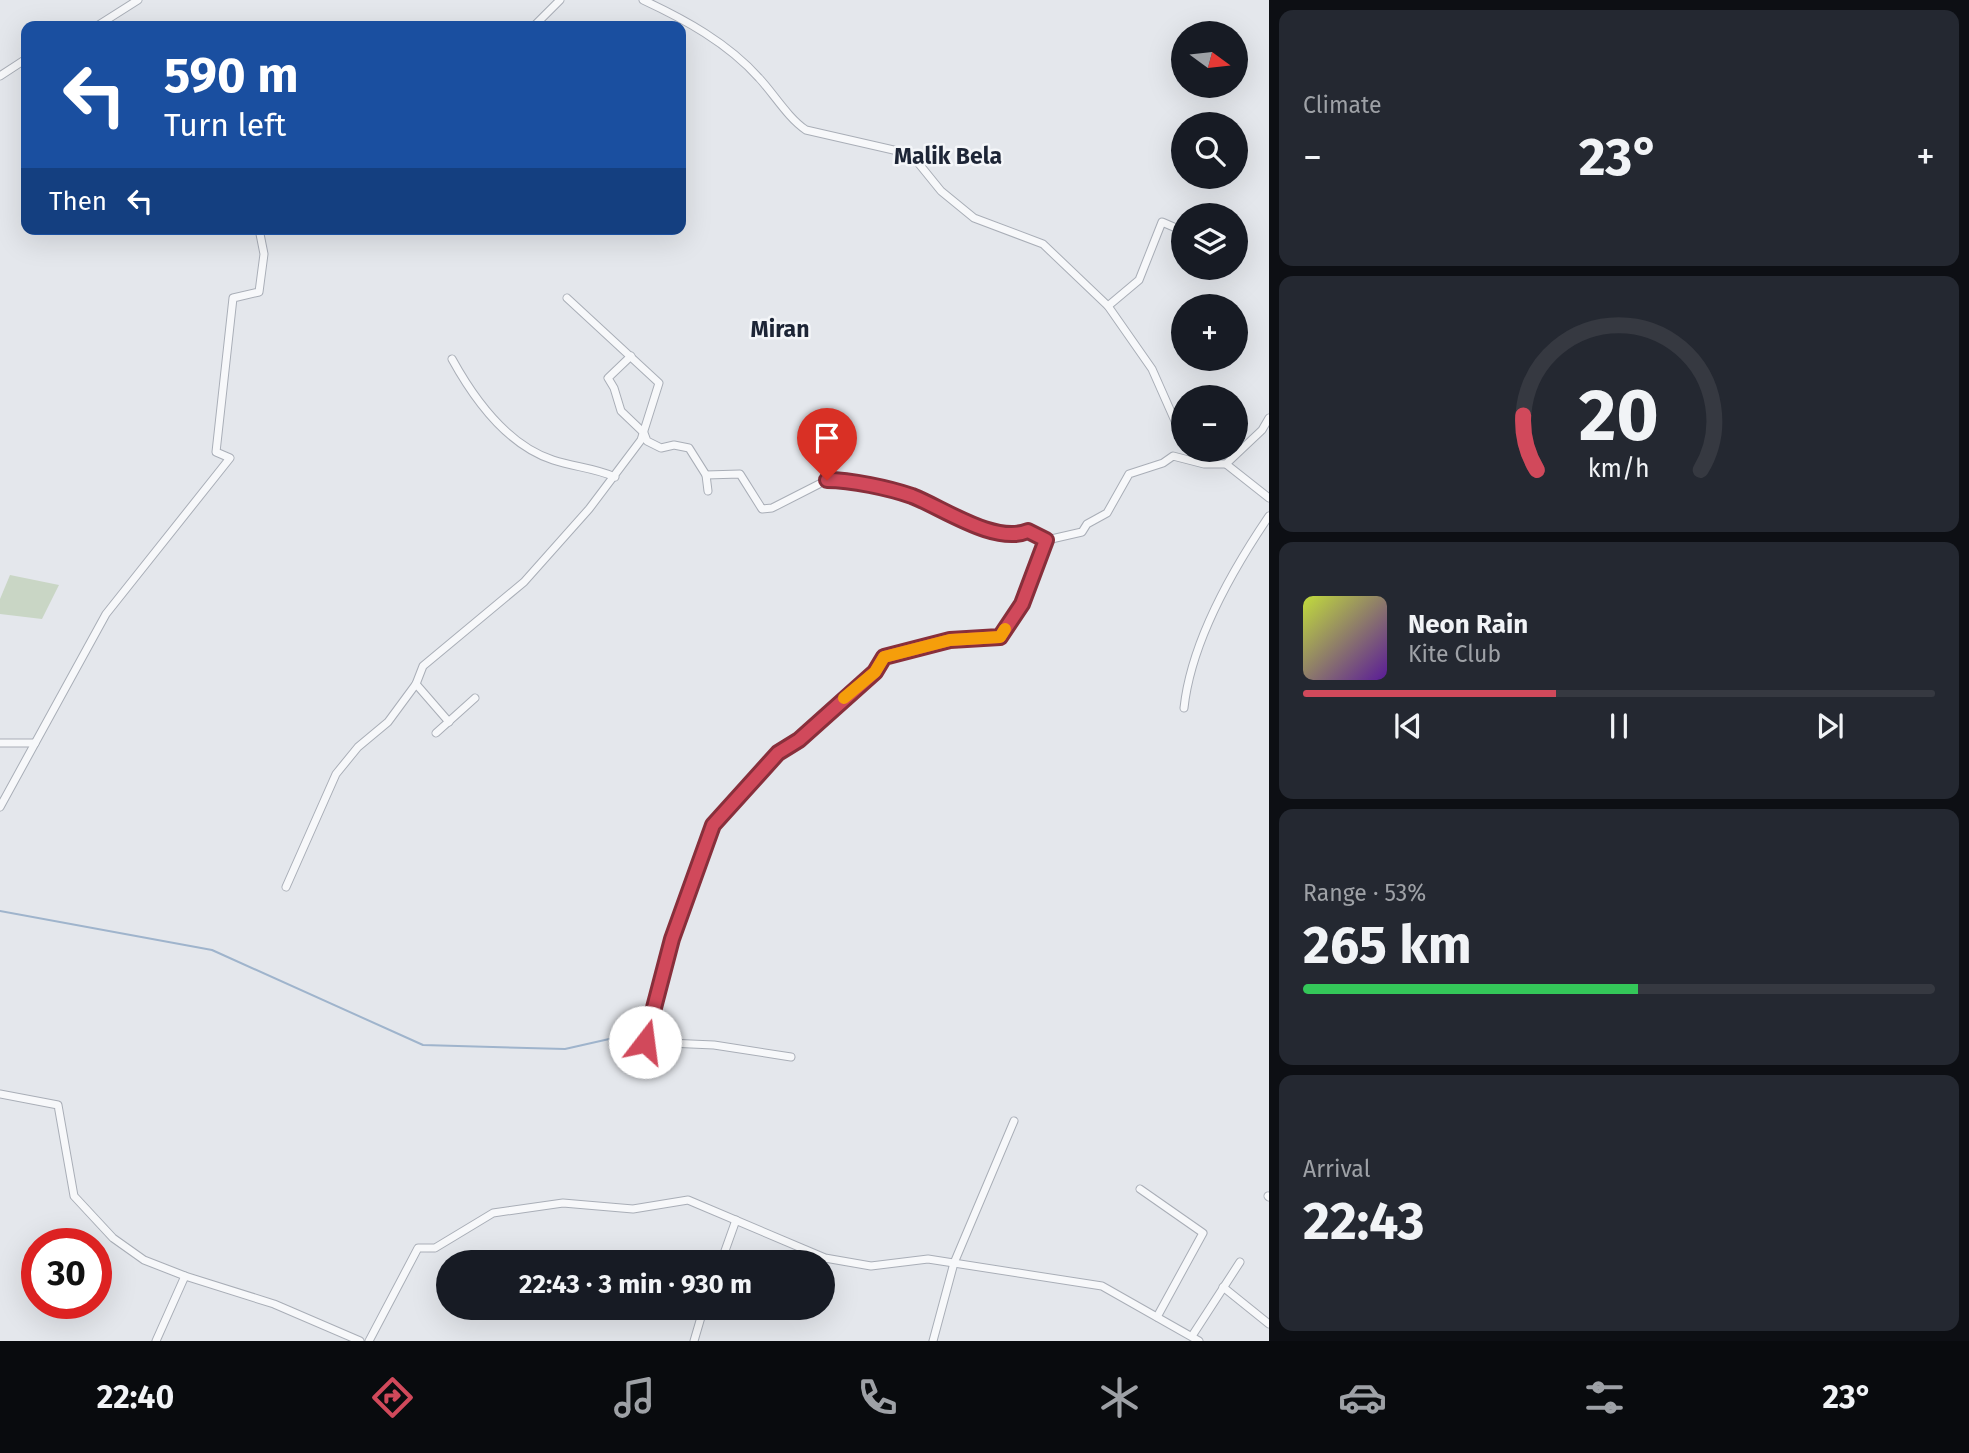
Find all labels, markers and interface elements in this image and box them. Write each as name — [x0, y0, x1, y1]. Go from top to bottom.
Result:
north arrow — [1171, 21, 1248, 98]
map controls — [1171, 21, 1248, 462]
text: 590 m — [164, 46, 299, 105]
icon: left — [49, 49, 140, 140]
text: Climate — [1303, 91, 1382, 119]
text: Turn left — [164, 106, 286, 144]
button: search — [1171, 112, 1248, 189]
text: 23° — [1579, 126, 1659, 189]
text: − — [1303, 134, 1322, 180]
text: + — [1916, 134, 1935, 180]
district label: Malik Bela — [894, 142, 1002, 170]
icon: left — [121, 182, 159, 220]
text: Then — [49, 186, 107, 217]
button: layers — [1171, 203, 1248, 280]
button: + — [1171, 294, 1248, 371]
district label: Miran — [751, 315, 809, 343]
text: 20 — [1579, 373, 1659, 460]
button: − — [1171, 385, 1248, 462]
pin — [797, 408, 857, 480]
icon: arrive — [808, 419, 846, 457]
text: km/h — [1588, 454, 1650, 484]
text: Neon Rain — [1408, 609, 1528, 640]
text: Kite Club — [1408, 640, 1501, 668]
icon: previous — [1389, 707, 1427, 745]
icon: pause — [1600, 707, 1638, 745]
icon: next — [1811, 707, 1849, 745]
text: Range · 53% — [1303, 879, 1426, 907]
text: 265 km — [1303, 914, 1472, 977]
position arrow — [608, 1005, 682, 1079]
text: Arrival — [1303, 1155, 1370, 1183]
text: 22:43 — [1303, 1190, 1425, 1253]
speed limit sign: 30 — [21, 1228, 112, 1319]
text: 22:43 · 3 min · 930 m — [519, 1269, 752, 1300]
icon: directions — [368, 1373, 417, 1422]
icon: music — [610, 1373, 659, 1422]
icon: phone — [853, 1373, 902, 1422]
icon: climate — [1095, 1373, 1144, 1422]
icon: car — [1338, 1373, 1387, 1422]
icon: filters — [1580, 1373, 1629, 1422]
text: 22:40 — [97, 1378, 174, 1416]
text: 23° — [1823, 1378, 1872, 1416]

